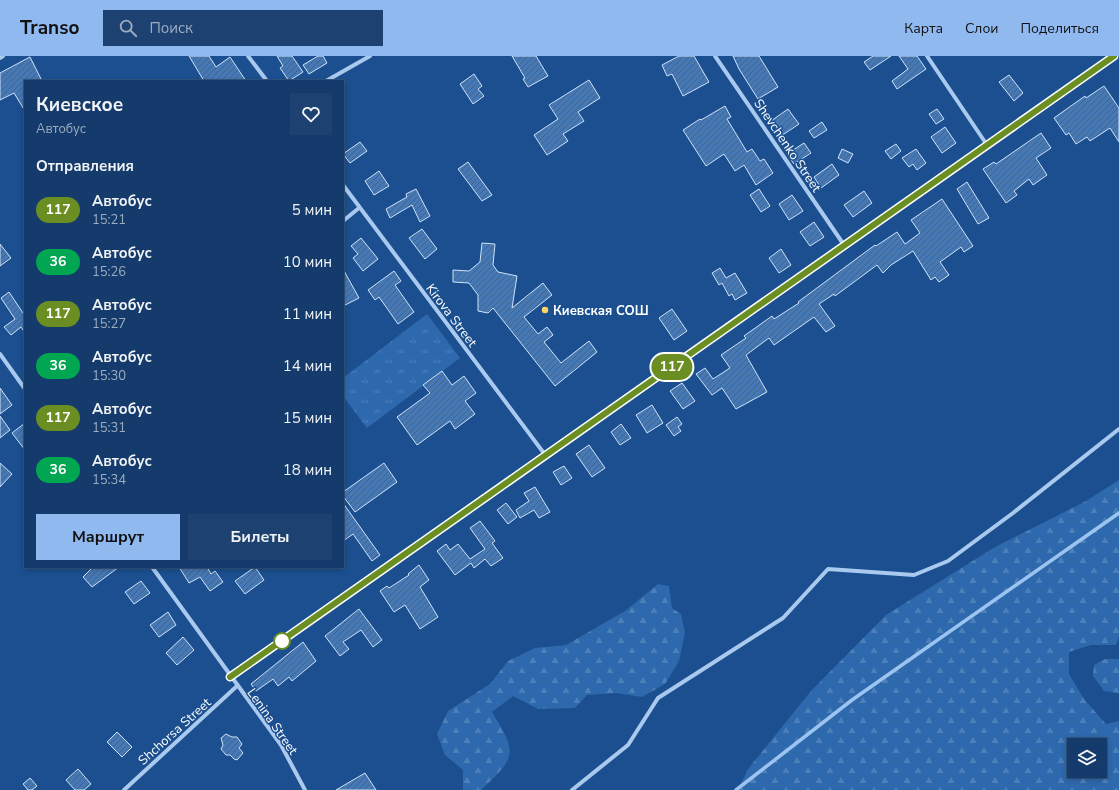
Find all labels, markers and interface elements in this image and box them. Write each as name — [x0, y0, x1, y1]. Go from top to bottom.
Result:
search box — [103, 10, 383, 46]
text: Transo — [20, 15, 79, 41]
icon: search — [117, 17, 139, 39]
text: Поиск — [149, 18, 193, 38]
text: Карта — [904, 19, 943, 38]
text: Слои — [965, 19, 999, 38]
text: Поделиться — [1021, 19, 1099, 38]
text: Киевское — [36, 92, 123, 118]
button: heart — [290, 93, 332, 135]
street label: Shevchenko Street — [749, 95, 825, 196]
text: Автобус — [36, 120, 86, 138]
text: Отправления — [36, 156, 134, 176]
text: Автобус — [92, 191, 152, 211]
text: 117 — [45, 200, 71, 219]
text: 5 мин — [292, 200, 332, 220]
text: 15:21 — [92, 211, 126, 229]
text: Автобус — [92, 243, 152, 263]
text: 36 — [50, 252, 66, 271]
text: 10 мин — [283, 252, 332, 272]
text: 15:26 — [92, 263, 126, 281]
street label: Kirova Street — [421, 280, 481, 351]
text: Автобус — [92, 295, 152, 315]
place label: Киевская СОШ — [553, 302, 649, 320]
text: 117 — [45, 304, 71, 323]
text: 11 мин — [283, 304, 332, 324]
marker: Киевская СОШ — [540, 305, 550, 315]
text: 15:27 — [92, 315, 126, 333]
text: Автобус — [92, 347, 152, 367]
line badge: 117 — [649, 354, 695, 380]
text: 36 — [50, 356, 66, 375]
text: 14 мин — [283, 356, 332, 376]
text: 117 — [659, 357, 685, 376]
text: 15:30 — [92, 367, 126, 385]
text: Автобус — [92, 399, 152, 419]
text: 117 — [45, 408, 71, 427]
text: 15 мин — [283, 408, 332, 428]
text: 15:31 — [92, 419, 126, 437]
text: Автобус — [92, 451, 152, 471]
text: 36 — [50, 460, 66, 479]
text: 18 мин — [283, 460, 332, 480]
text: 15:34 — [92, 471, 126, 489]
button: Маршрут — [36, 514, 180, 560]
button: Билеты — [188, 514, 332, 560]
unlabelled marker — [273, 632, 291, 650]
street label: Lenina Street — [243, 685, 302, 759]
street label: Shchorsa Street — [134, 694, 215, 769]
map controls — [1067, 738, 1107, 778]
button: layers — [1067, 738, 1107, 778]

